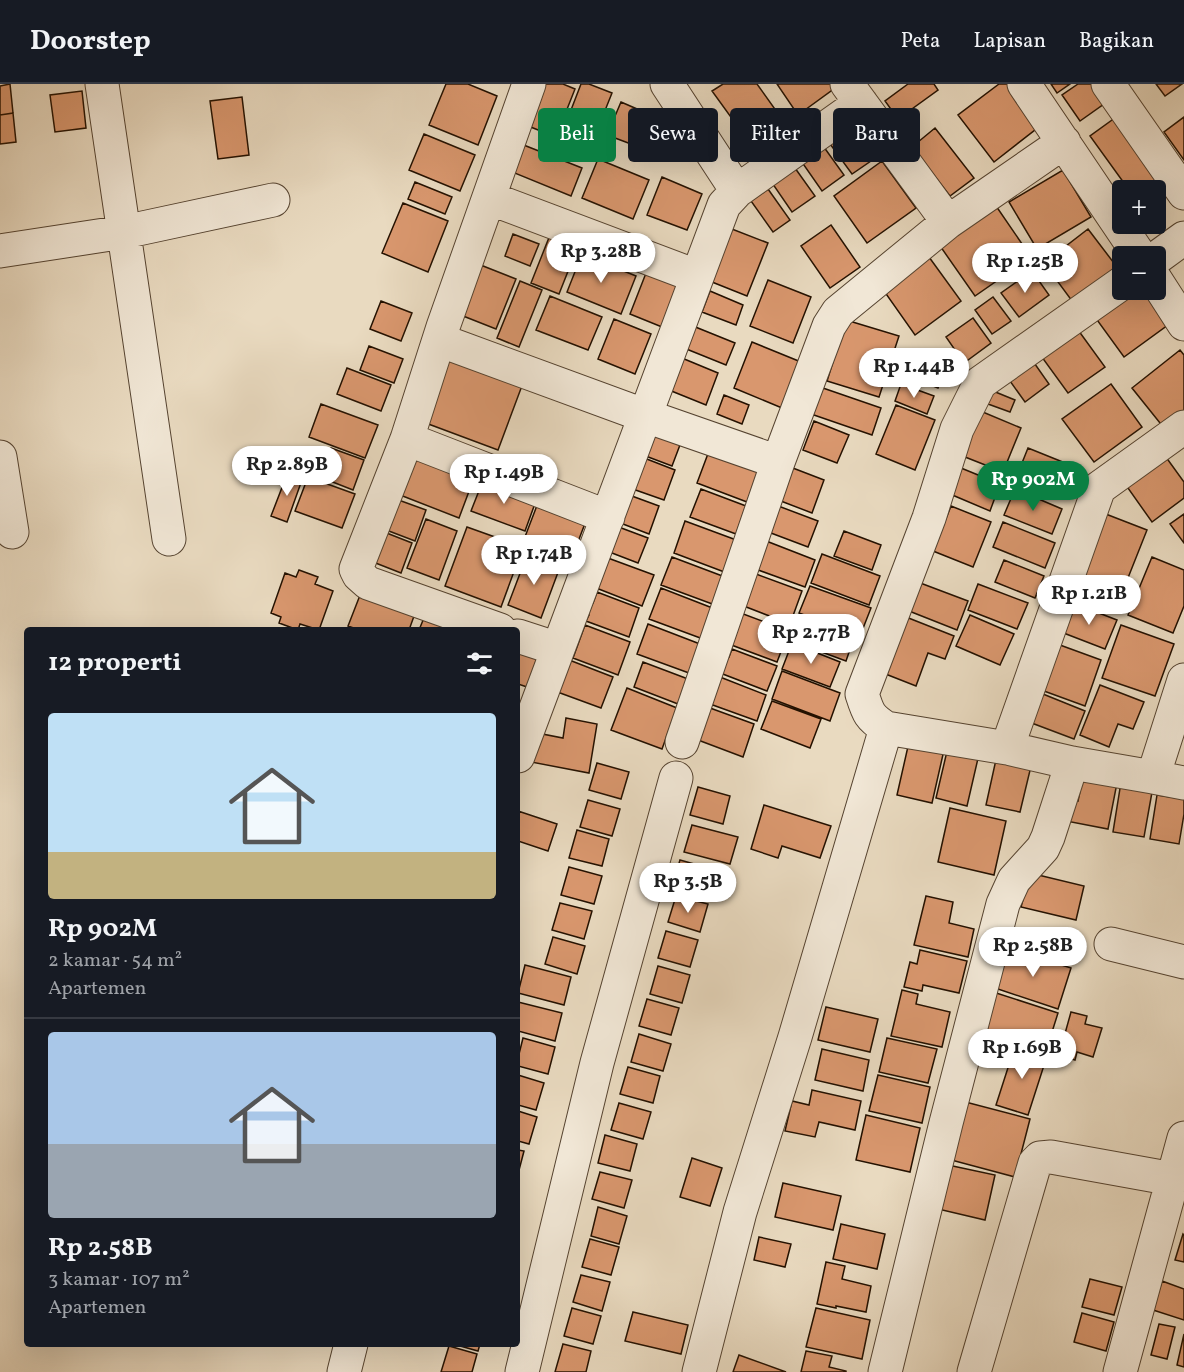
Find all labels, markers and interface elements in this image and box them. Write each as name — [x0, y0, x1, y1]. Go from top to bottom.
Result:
text: Doorstep — [30, 22, 151, 61]
text: Peta — [901, 27, 940, 56]
text: Lapisan — [973, 27, 1046, 56]
text: Bagikan — [1079, 27, 1154, 56]
chip: Beli — [538, 108, 616, 162]
chip: Sewa — [628, 108, 718, 162]
chip: Filter — [730, 108, 821, 162]
chip: Baru — [833, 108, 920, 162]
map controls — [1112, 180, 1166, 300]
button: + — [1112, 180, 1166, 234]
pin: Rp 3.28B — [539, 233, 663, 284]
text: Rp 3.28B — [560, 238, 642, 266]
pin: Rp 1.25B — [963, 243, 1087, 294]
button: − — [1112, 246, 1166, 300]
text: Rp 1.25B — [986, 248, 1064, 276]
pin: Rp 1.44B — [852, 348, 976, 399]
text: Rp 1.44B — [873, 353, 955, 381]
pin: Rp 2.89B — [225, 446, 349, 497]
text: Rp 2.89B — [246, 451, 328, 479]
pin: Rp 1.49B — [442, 454, 566, 505]
text: Rp 1.49B — [464, 459, 544, 487]
pin: Rp 902M — [978, 461, 1088, 512]
text: Rp 902M — [991, 466, 1075, 494]
pin: Rp 1.74B — [472, 535, 596, 586]
text: Rp 1.74B — [495, 540, 573, 568]
pin: Rp 1.21B — [1027, 575, 1151, 626]
text: Rp 1.21B — [1051, 580, 1127, 608]
pin: Rp 2.77B — [749, 614, 873, 665]
text: Rp 2.77B — [772, 619, 850, 647]
text: 12 properti — [48, 645, 181, 681]
icon: filters — [463, 647, 496, 680]
icon: home — [218, 752, 326, 860]
pin: Rp 3.5B — [633, 863, 743, 914]
text: Rp 3.5B — [653, 868, 723, 896]
text: Rp 902M — [48, 911, 157, 947]
pin: Rp 2.58B — [971, 927, 1095, 978]
text: Rp 2.58B — [993, 932, 1073, 960]
text: 2 kamar · 54 m² — [48, 947, 182, 975]
text: Apartemen — [48, 975, 147, 1003]
pin: Rp 1.69B — [960, 1029, 1084, 1080]
text: Rp 1.69B — [982, 1034, 1062, 1062]
icon: home — [218, 1071, 326, 1179]
text: Rp 2.58B — [48, 1230, 153, 1266]
text: 3 kamar · 107 m² — [48, 1266, 190, 1294]
text: Apartemen — [48, 1294, 147, 1322]

